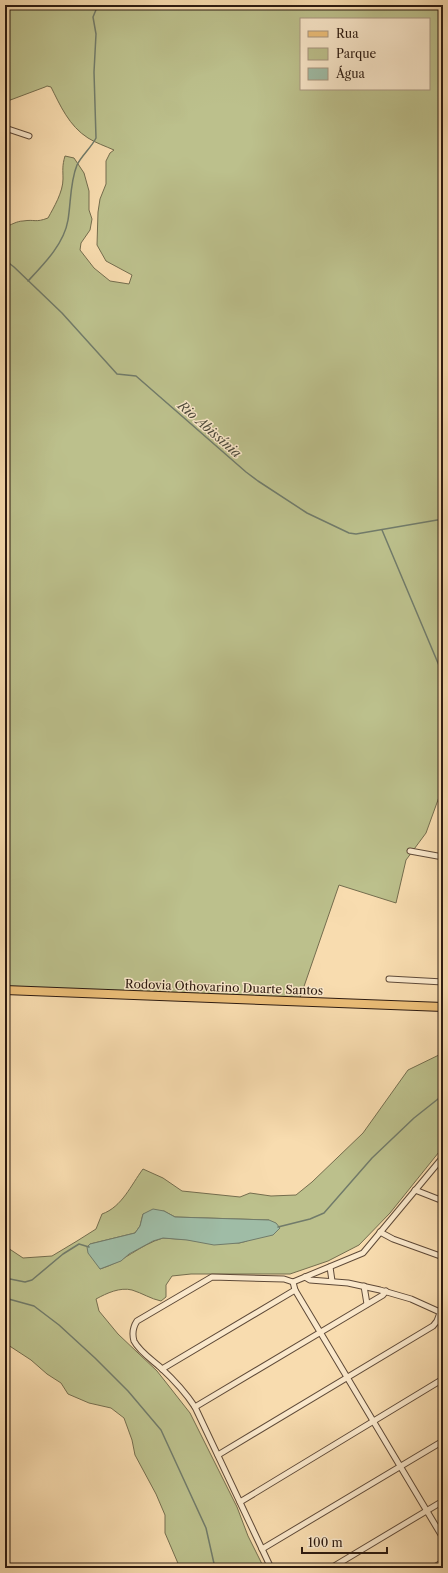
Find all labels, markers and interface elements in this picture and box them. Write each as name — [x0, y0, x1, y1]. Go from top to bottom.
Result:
legend — [300, 18, 430, 90]
text: Rua — [336, 26, 359, 41]
text: Parque — [336, 46, 377, 61]
text: Água — [335, 65, 366, 81]
water label: Rio Abissínia — [174, 396, 245, 461]
street label: Rodovia Othovarino Duarte Santos — [125, 976, 323, 998]
scale bar — [302, 1529, 387, 1555]
text: 100 m — [308, 1535, 343, 1550]

